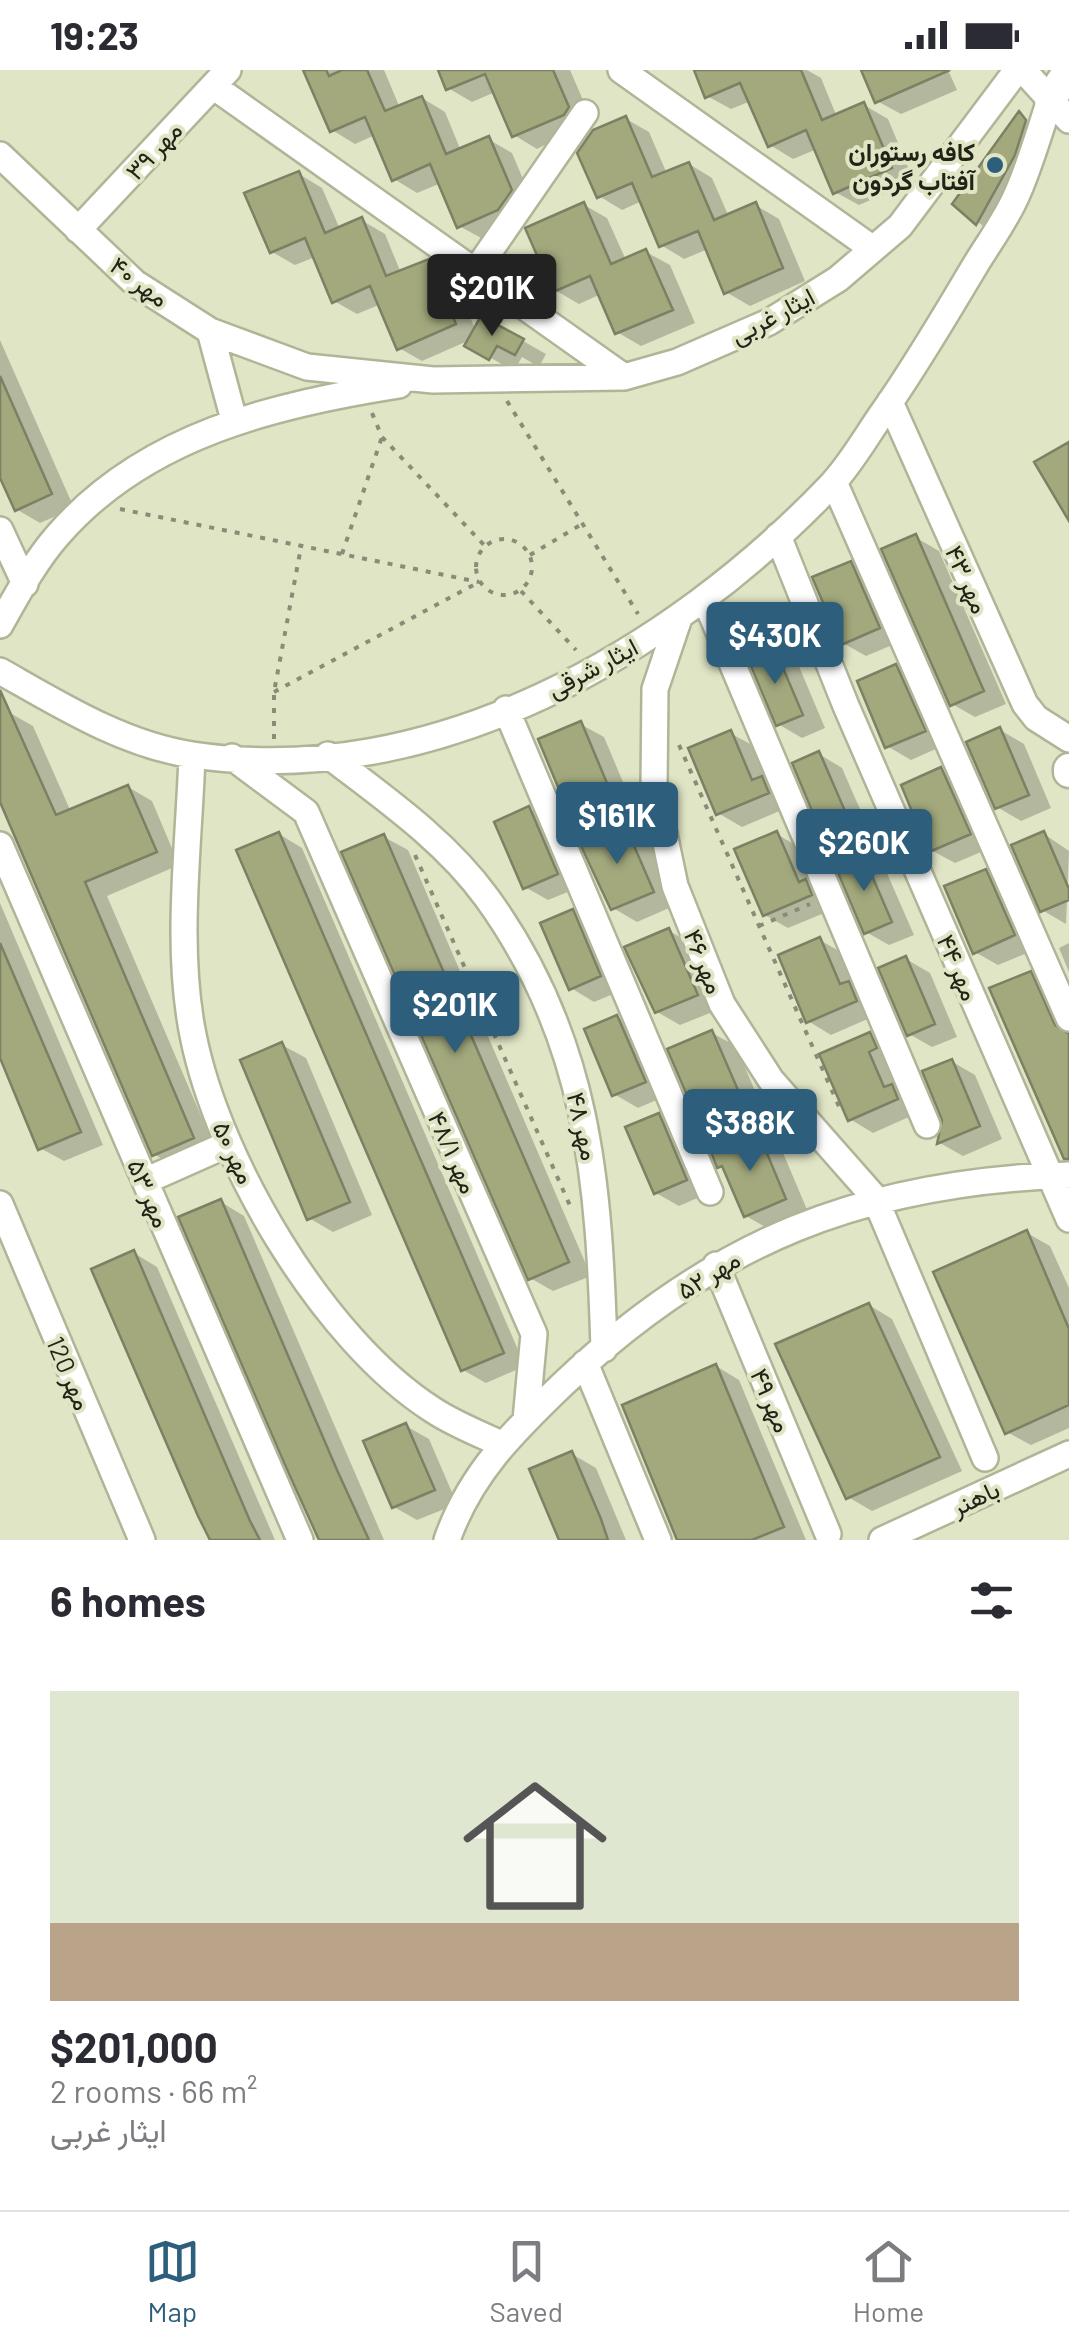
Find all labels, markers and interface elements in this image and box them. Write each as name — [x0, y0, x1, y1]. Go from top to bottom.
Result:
text: 19:23 — [50, 12, 139, 58]
street label: مهر ۳۹ — [119, 115, 189, 187]
place label: کافه رستوران آفتاب گردون — [848, 136, 977, 197]
marker: کافه رستوران آفتاب گردون — [984, 154, 1006, 176]
street label: مهر ۴۰ — [104, 249, 175, 314]
pin: $201K — [422, 254, 562, 339]
text: $201K — [449, 267, 535, 305]
street label: ایثار غربی — [725, 280, 820, 351]
street label: مهر ۴۳ — [938, 540, 996, 618]
pin: $430K — [705, 602, 845, 687]
text: $430K — [728, 615, 822, 653]
street label: ایثار شرقی — [541, 631, 643, 705]
pin: $161K — [547, 782, 687, 867]
text: $161K — [578, 795, 656, 833]
pin: $260K — [794, 809, 934, 894]
text: $260K — [818, 822, 910, 860]
street label: مهر ۴۶ — [677, 924, 731, 998]
street label: مهر ۴۴ — [930, 929, 986, 1005]
pin: $201K — [385, 971, 525, 1056]
text: $201K — [412, 984, 498, 1022]
street label: مهر ۴۸ — [560, 1089, 606, 1164]
pin: $388K — [680, 1089, 820, 1174]
text: $388K — [705, 1102, 795, 1140]
street label: مهر ۴۸/۱ — [421, 1106, 485, 1198]
street label: مهر ۵۰ — [206, 1116, 262, 1189]
street label: مهر ۵۳ — [120, 1154, 178, 1233]
street label: مهر ۵۲ — [671, 1243, 746, 1307]
street label: مهر 120 — [39, 1332, 99, 1415]
street label: مهر ۴۹ — [743, 1363, 799, 1437]
street label: باهنر — [945, 1473, 1005, 1523]
icon: filters — [964, 1573, 1019, 1628]
text: 6 homes — [50, 1575, 206, 1625]
icon: home — [445, 1756, 625, 1936]
text: $201,000 — [50, 2021, 218, 2071]
text: 2 rooms · 66 m² — [50, 2071, 258, 2109]
text: ایثار غربی — [50, 2110, 167, 2148]
tab: Map — [145, 2234, 200, 2328]
tab: Saved — [490, 2234, 563, 2328]
tab: Home — [853, 2234, 924, 2328]

